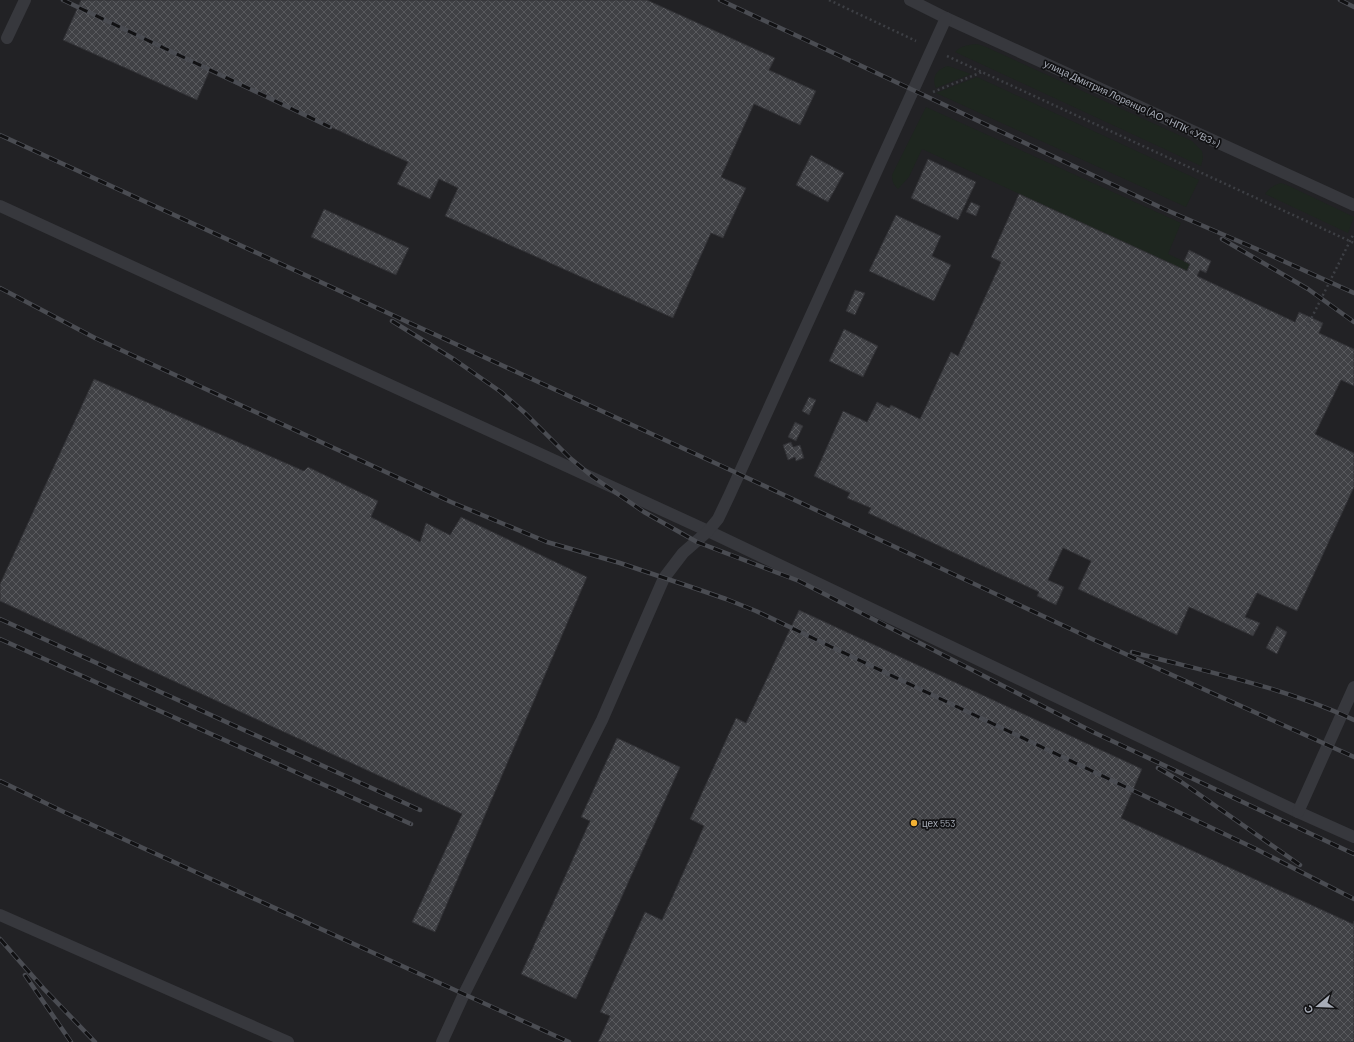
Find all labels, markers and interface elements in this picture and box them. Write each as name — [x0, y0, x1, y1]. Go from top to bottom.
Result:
street label: улица Дмитрия Лоренцо (АО «НПК «УВЗ») — [1042, 57, 1222, 149]
place label: цех 553 — [922, 817, 955, 829]
marker: цех 553 — [909, 818, 919, 828]
north arrow — [1298, 986, 1338, 1026]
text: С — [1301, 1003, 1316, 1015]

